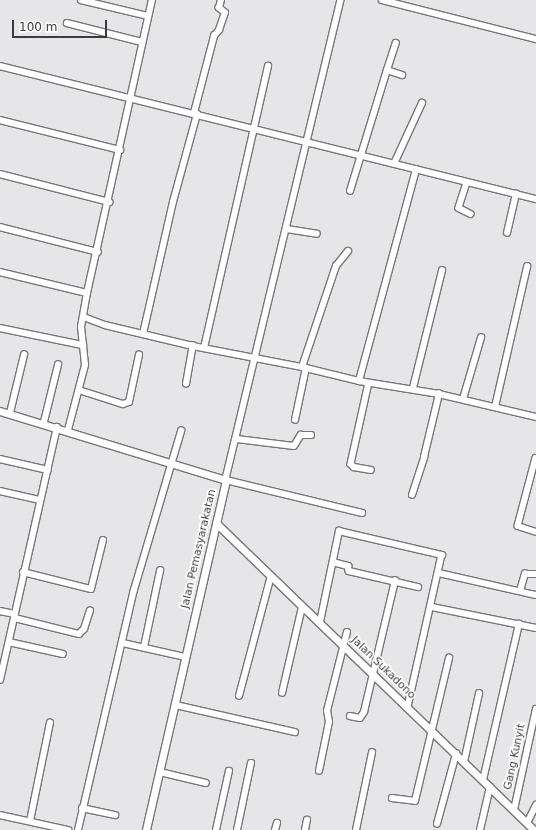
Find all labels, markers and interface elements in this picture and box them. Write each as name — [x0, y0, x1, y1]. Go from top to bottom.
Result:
scale bar — [14, 12, 109, 38]
text: 100 m — [19, 20, 57, 34]
street label: Jalan Pemasyarakatan — [179, 488, 219, 610]
street label: Jalan Sukadono — [348, 634, 418, 702]
street label: Gang Kunyit — [502, 723, 528, 791]

